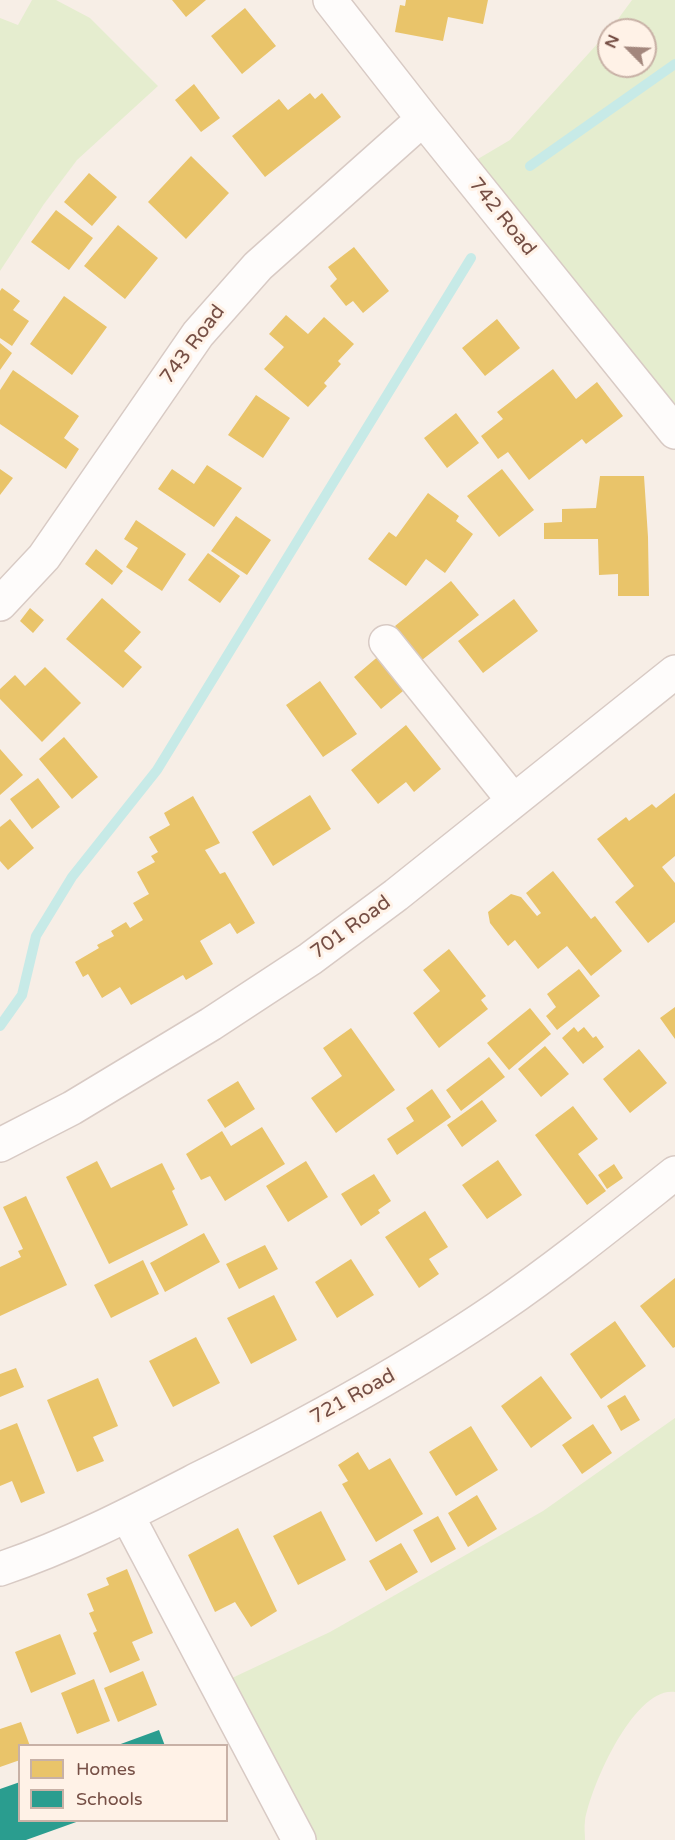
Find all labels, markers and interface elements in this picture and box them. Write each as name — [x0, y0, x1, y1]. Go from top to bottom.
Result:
north arrow — [597, 18, 657, 78]
text: N — [601, 32, 624, 51]
street label: 742 Road — [463, 173, 541, 261]
street label: 743 Road — [155, 301, 231, 389]
street label: 701 Road — [306, 891, 396, 965]
street label: 721 Road — [306, 1364, 400, 1430]
legend — [18, 1744, 228, 1822]
text: Homes — [76, 1758, 136, 1780]
text: Schools — [76, 1788, 143, 1810]

